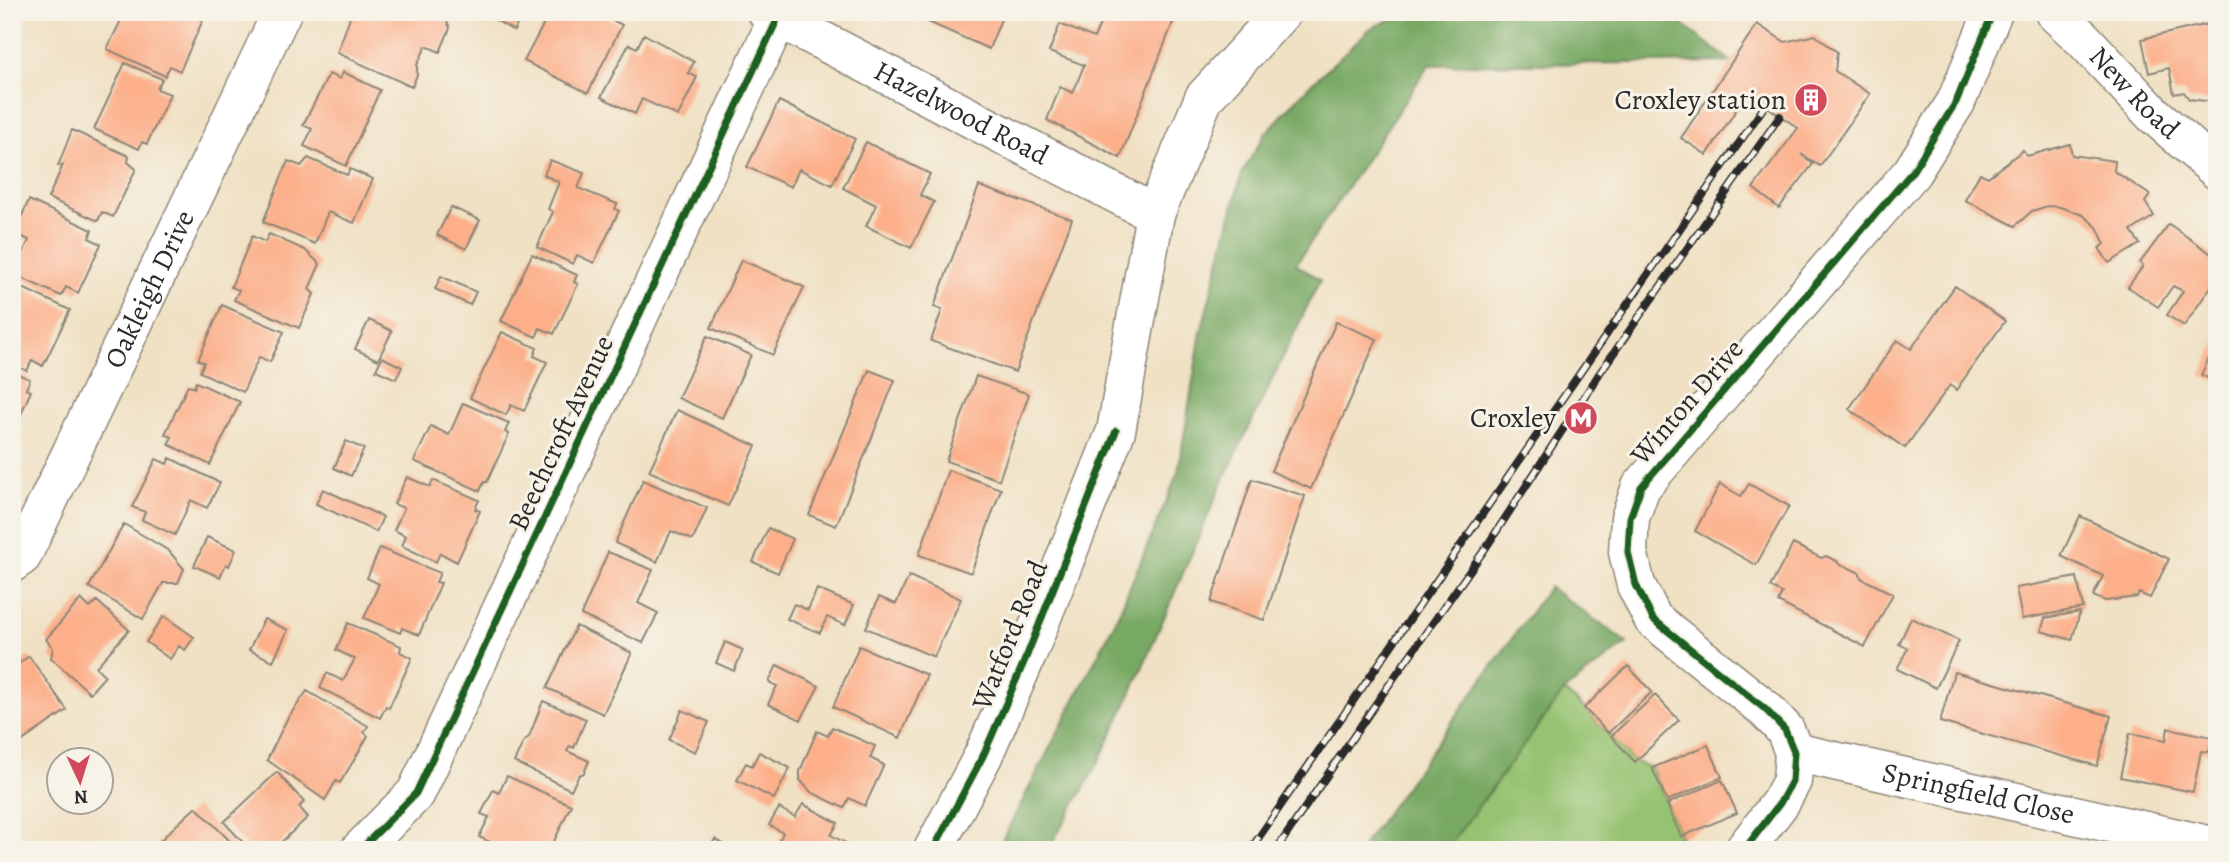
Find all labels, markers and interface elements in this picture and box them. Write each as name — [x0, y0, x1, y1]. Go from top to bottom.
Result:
street label: New Road — [2080, 38, 2189, 148]
street label: Hazelwood Road — [867, 52, 1056, 175]
place label: Croxley station — [1615, 81, 1786, 119]
building icon: Croxley station — [1792, 81, 1830, 119]
street label: Oakleigh Drive — [96, 204, 204, 374]
street label: Beechcroft Avenue — [499, 329, 623, 537]
street label: Winton Drive — [1621, 331, 1752, 474]
place label: Croxley — [1470, 399, 1557, 437]
metro station icon: Croxley — [1562, 399, 1600, 437]
street label: Watford Road — [962, 554, 1058, 716]
north arrow — [46, 746, 116, 816]
street label: Springfield Close — [1879, 753, 2078, 833]
text: N — [73, 784, 89, 810]

